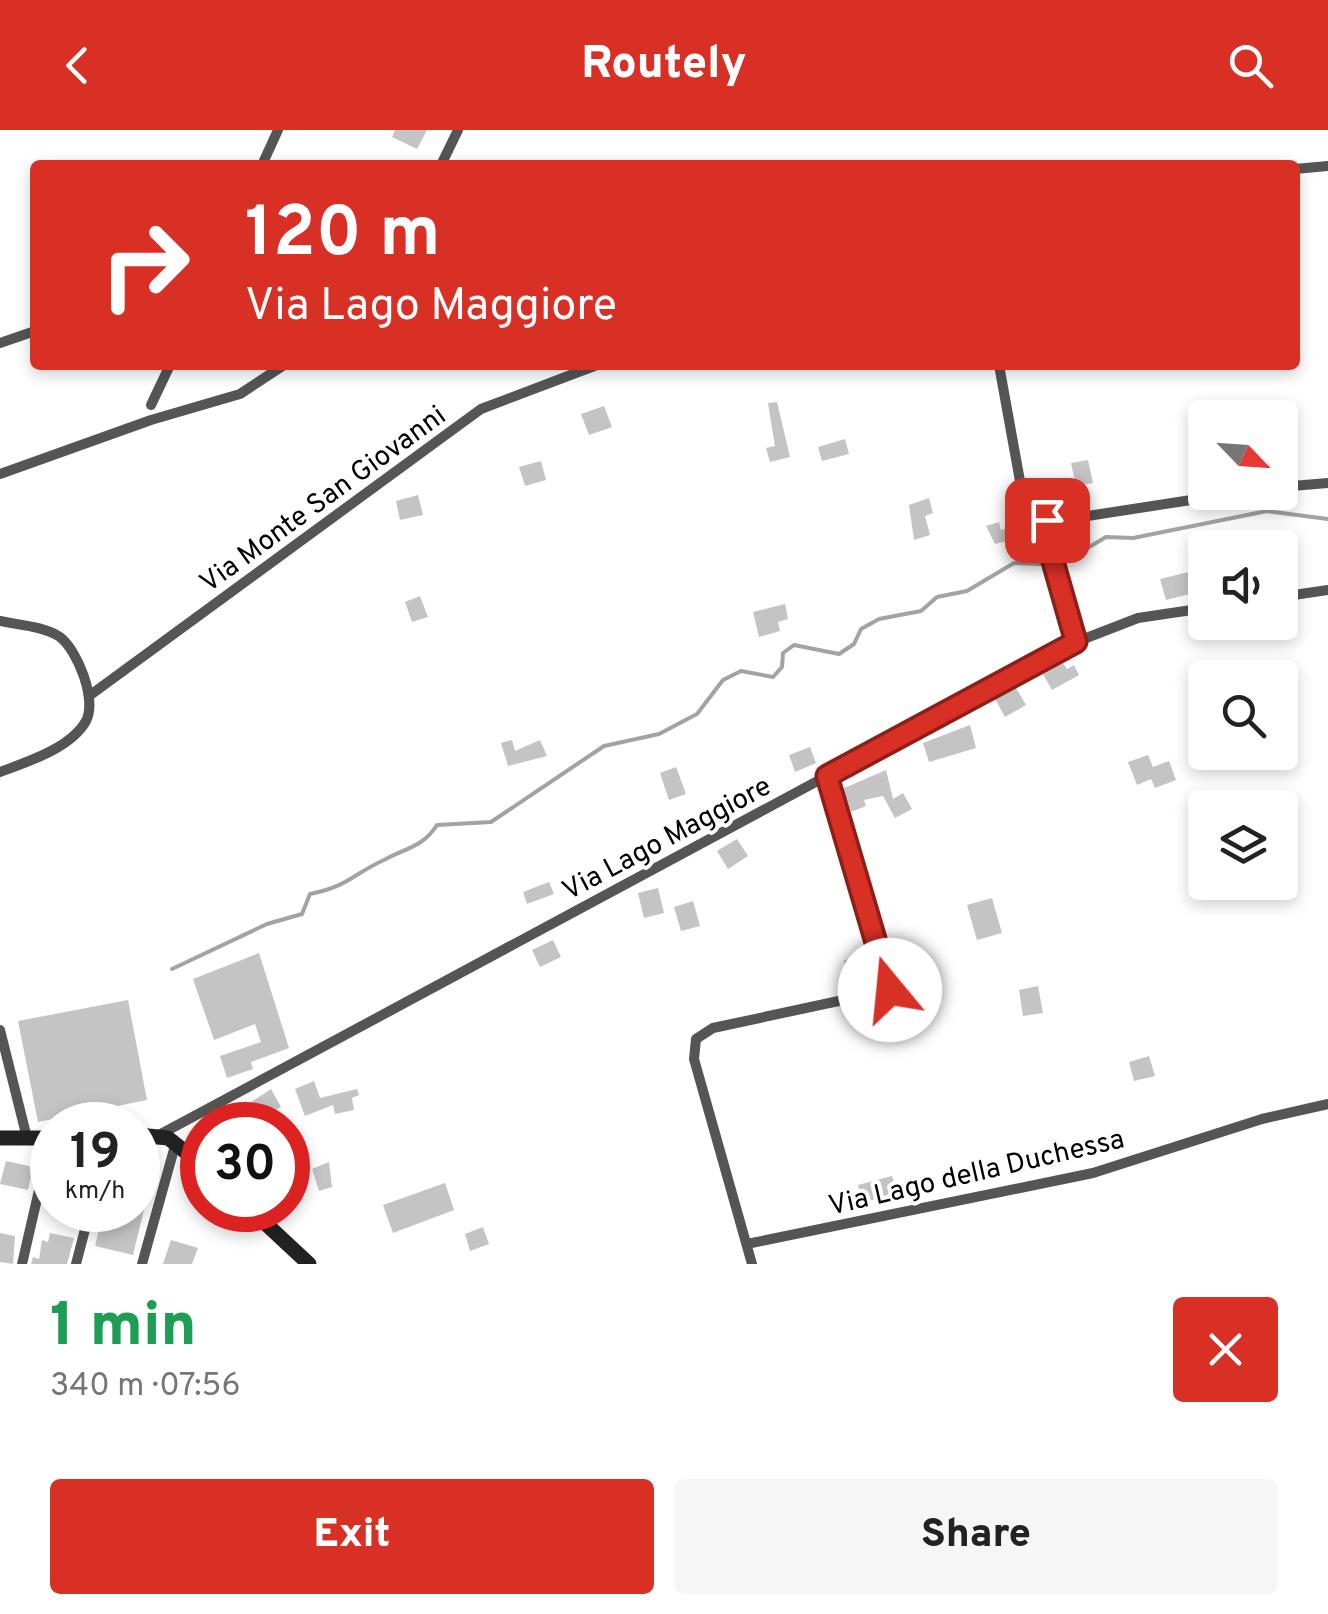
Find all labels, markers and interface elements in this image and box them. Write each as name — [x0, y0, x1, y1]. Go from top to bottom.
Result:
text: Routely — [581, 37, 747, 94]
icon: back — [50, 38, 105, 93]
icon: search — [1223, 38, 1278, 93]
text: 120 m — [245, 192, 441, 281]
icon: right — [80, 200, 210, 330]
text: Via Lago Maggiore — [245, 279, 617, 336]
street label: Via Monte San Giovanni — [193, 399, 454, 602]
north arrow — [1188, 400, 1298, 510]
map controls — [1188, 400, 1298, 900]
pin — [1005, 478, 1090, 563]
icon: arrive — [1020, 493, 1075, 548]
button: sound — [1188, 530, 1298, 640]
button: search — [1188, 660, 1298, 770]
street label: Via Lago Maggiore — [557, 769, 778, 910]
button: layers — [1188, 790, 1298, 900]
position arrow — [838, 938, 942, 1042]
speed limit sign: 30 — [180, 1102, 310, 1232]
street label: Via Lago della Duchessa — [825, 1122, 1128, 1225]
text: 19 — [70, 1123, 120, 1186]
text: km/h — [65, 1176, 125, 1208]
text: 1 min — [50, 1291, 197, 1367]
button: close — [1173, 1297, 1278, 1402]
text: 340 m · 07:56 — [50, 1367, 241, 1407]
button: Exit — [50, 1479, 654, 1594]
button: Share — [674, 1479, 1278, 1594]

